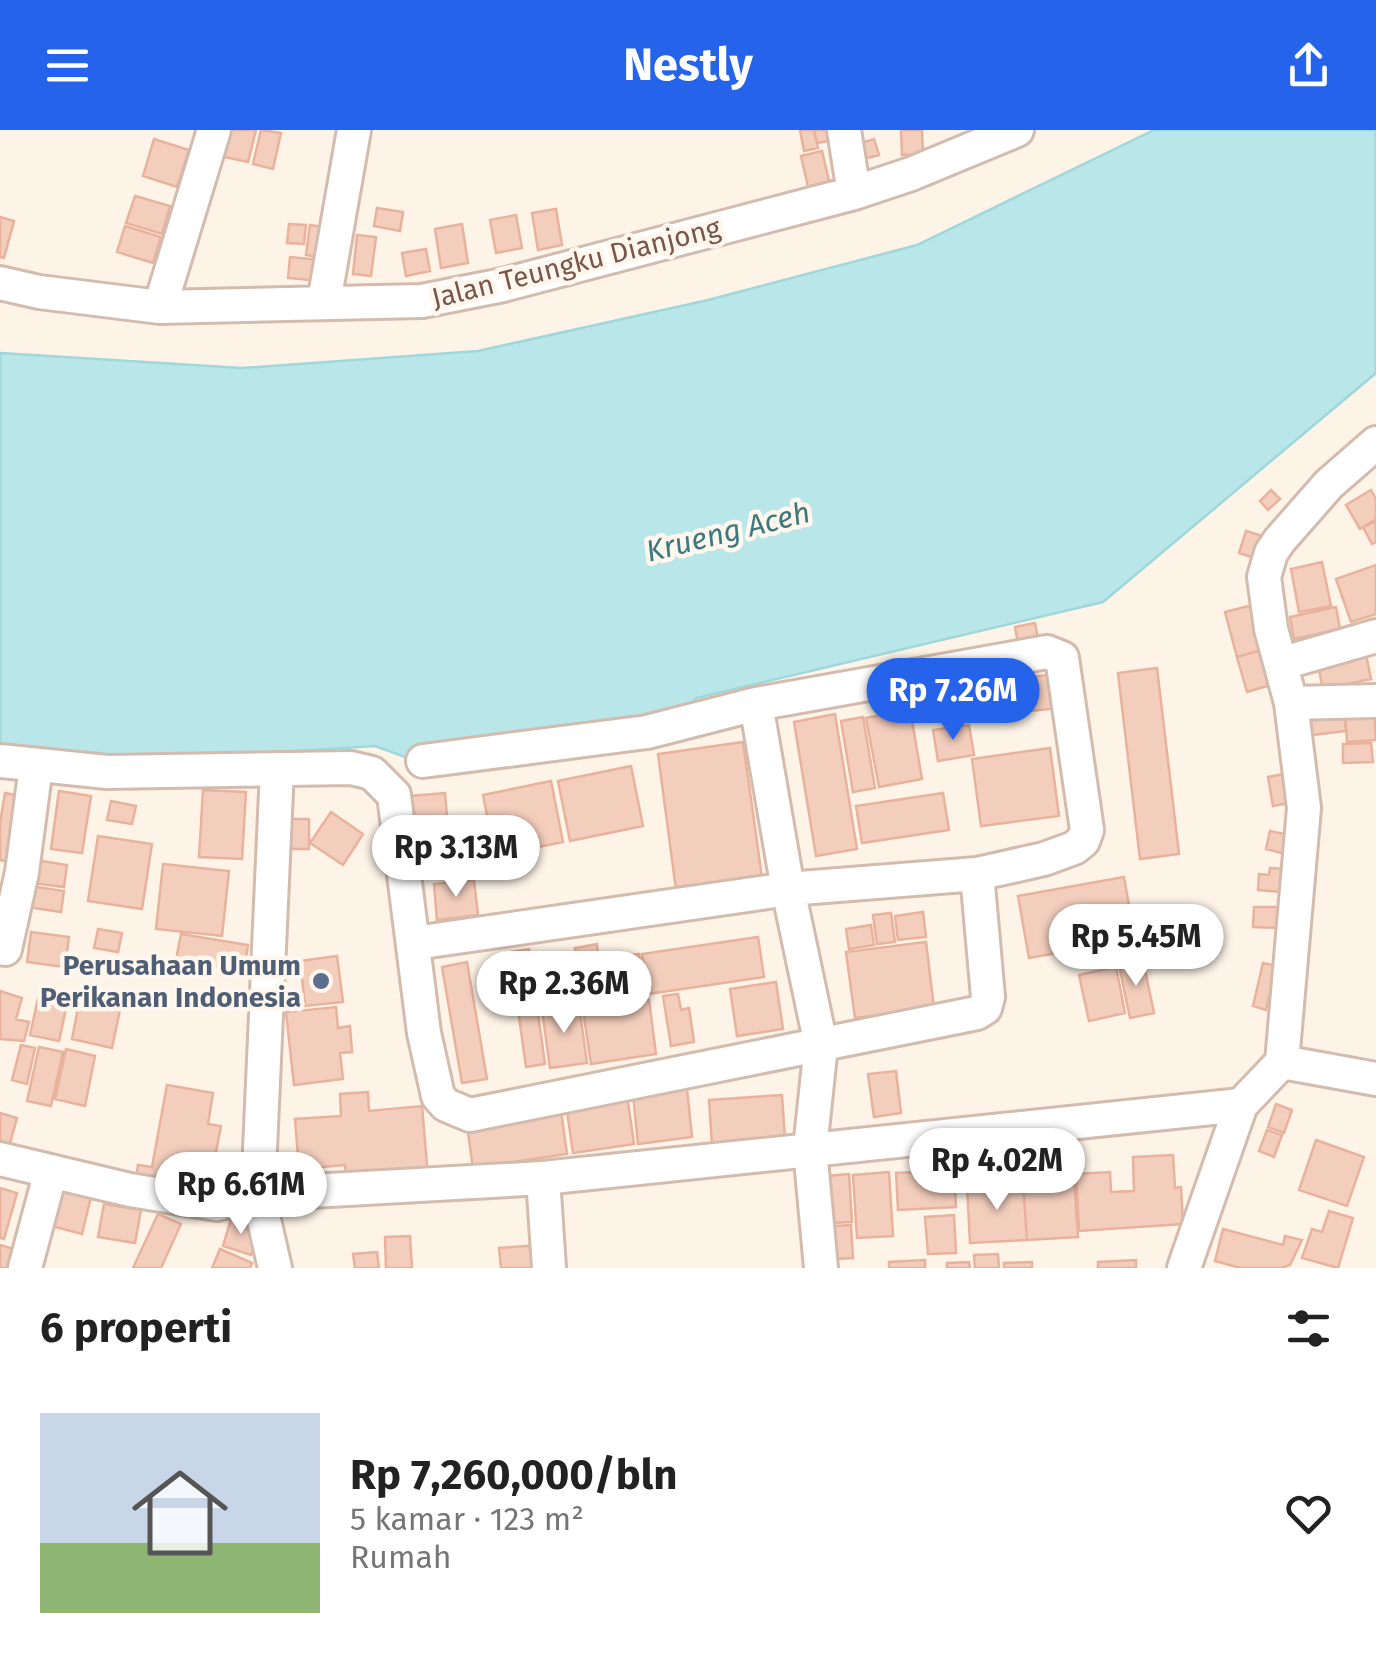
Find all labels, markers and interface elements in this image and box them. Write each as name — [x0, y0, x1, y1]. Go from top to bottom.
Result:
icon: menu — [40, 38, 95, 93]
text: Nestly — [623, 38, 753, 92]
icon: share — [1281, 38, 1336, 93]
street label: Jalan Teungku Dianjong — [428, 211, 724, 315]
water label: Krueng Aceh — [642, 494, 814, 570]
pin: Rp 7.26M — [850, 658, 1056, 743]
text: Rp 7.26M — [889, 671, 1017, 709]
pin: Rp 3.13M — [353, 815, 559, 900]
text: Rp 3.13M — [394, 828, 518, 866]
pin: Rp 5.45M — [1033, 904, 1239, 989]
text: Rp 5.45M — [1071, 917, 1201, 955]
place label: Perusahaan Umum Perikanan Indonesia — [40, 949, 301, 1014]
pin: Rp 2.36M — [461, 951, 667, 1036]
text: Rp 2.36M — [498, 964, 630, 1002]
marker: Perusahaan Umum Perikanan Indonesia — [310, 970, 332, 992]
pin: Rp 4.02M — [894, 1128, 1100, 1213]
text: Rp 4.02M — [931, 1141, 1063, 1179]
pin: Rp 6.61M — [138, 1152, 344, 1237]
text: Rp 6.61M — [177, 1165, 305, 1203]
icon: filters — [1281, 1301, 1336, 1356]
text: 6 properti — [40, 1303, 232, 1353]
text: Rp 7,260,000/bln — [350, 1450, 677, 1500]
icon: home — [120, 1453, 240, 1573]
icon: heart — [1281, 1486, 1336, 1541]
text: 5 kamar · 123 m² — [350, 1500, 584, 1538]
text: Rumah — [350, 1538, 452, 1576]

